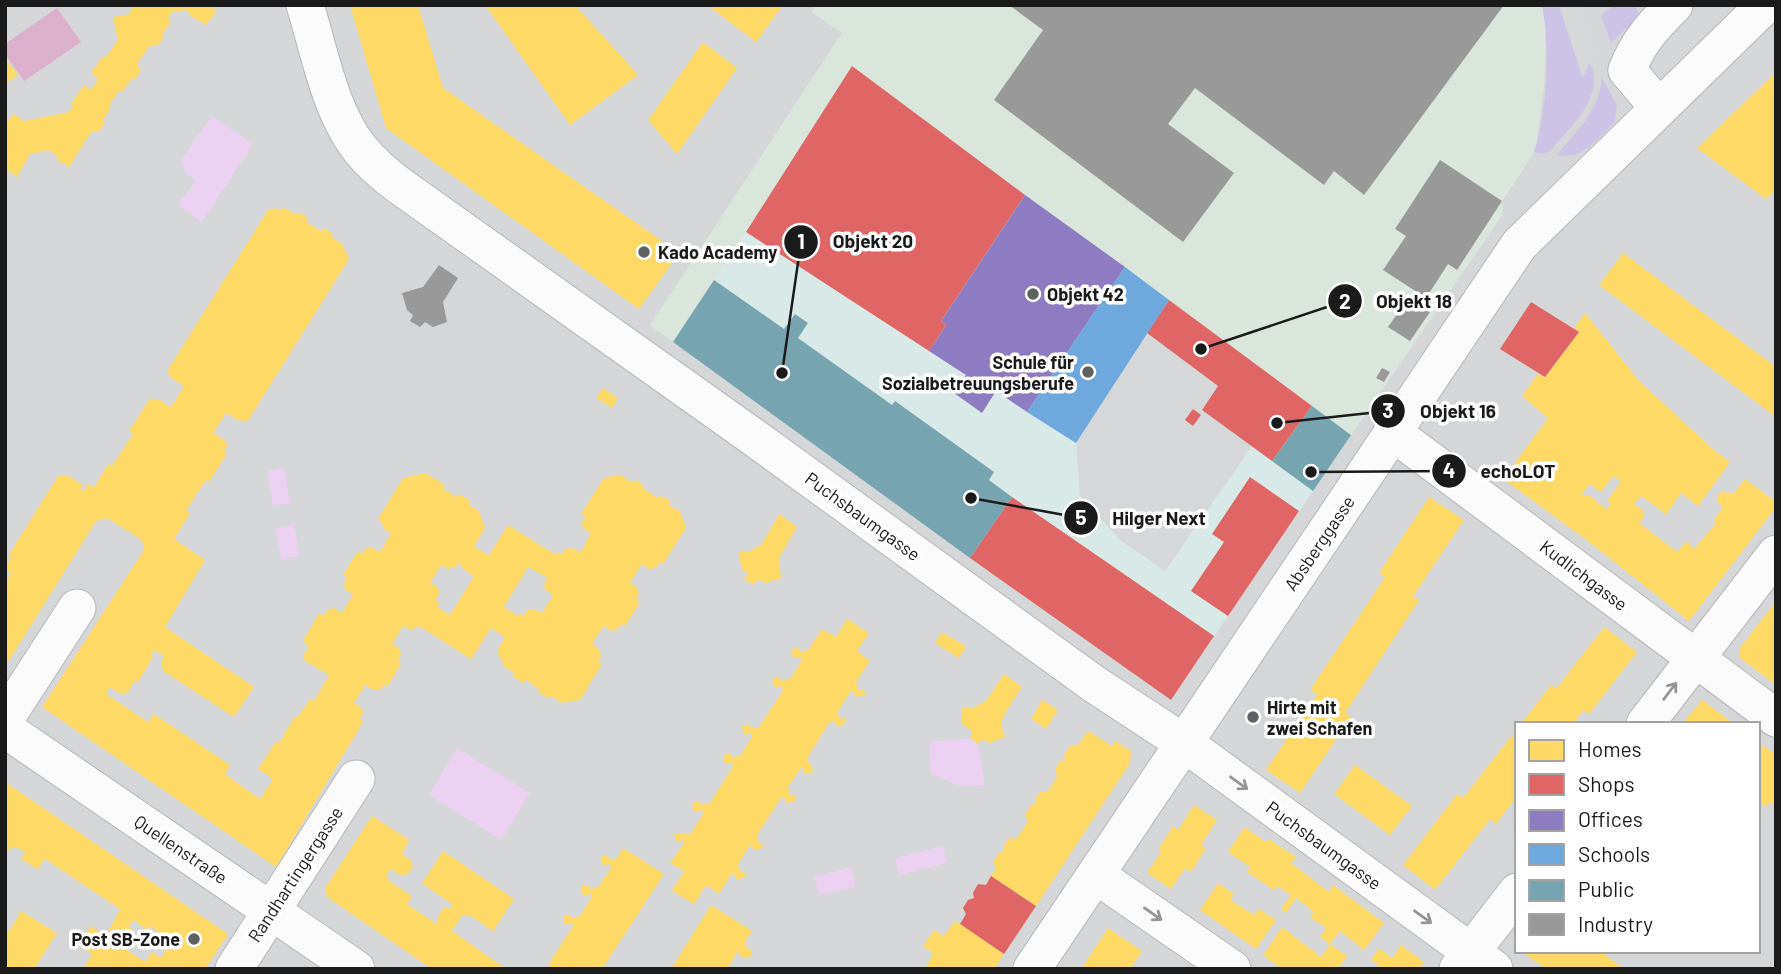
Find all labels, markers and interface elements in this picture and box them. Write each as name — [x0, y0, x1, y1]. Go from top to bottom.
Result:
callout: Objekt 20 — [784, 222, 927, 262]
text: 1 — [797, 228, 805, 253]
text: Objekt 20 — [833, 229, 913, 252]
place label: Kado Academy — [658, 241, 777, 263]
marker: Kado Academy — [636, 244, 652, 260]
callout: Objekt 18 — [1327, 281, 1466, 321]
place label: Objekt 42 — [1047, 283, 1124, 305]
marker: Objekt 42 — [1025, 286, 1041, 302]
text: 2 — [1339, 288, 1351, 313]
text: Objekt 18 — [1376, 289, 1452, 312]
place label: Schule für Sozialbetreuungsberufe — [882, 351, 1074, 394]
marker: Schule für Sozialbetreuungsberufe — [1080, 364, 1096, 380]
callout: Objekt 16 — [1371, 391, 1510, 431]
text: 3 — [1382, 397, 1394, 422]
text: Objekt 16 — [1420, 399, 1496, 422]
callout: echoLOT — [1431, 451, 1569, 491]
text: 4 — [1443, 457, 1455, 482]
text: echoLOT — [1481, 459, 1555, 482]
street label: Puchsbaumgasse — [801, 467, 925, 565]
street label: Absberggasse — [1279, 491, 1359, 595]
callout: Hilger Next — [1063, 498, 1220, 538]
text: 5 — [1075, 504, 1087, 529]
text: Hilger Next — [1112, 506, 1206, 529]
street label: Kudlichgasse — [1536, 535, 1632, 615]
one-way arrow — [1663, 682, 1678, 700]
place label: Hirte mit zwei Schafen — [1267, 696, 1372, 739]
marker: Hirte mit zwei Schafen — [1245, 709, 1261, 725]
legend — [1515, 722, 1760, 953]
text: Homes — [1578, 736, 1642, 761]
text: Shops — [1578, 771, 1635, 796]
one-way arrow — [1229, 776, 1248, 791]
street label: Puchsbaumgasse — [1262, 796, 1386, 894]
street label: Randhartingergasse — [243, 802, 347, 946]
text: Offices — [1578, 806, 1643, 831]
street label: Quellenstraße — [130, 810, 232, 888]
text: Schools — [1578, 841, 1650, 866]
text: Public — [1578, 876, 1634, 901]
one-way arrow — [1142, 907, 1162, 921]
one-way arrow — [1413, 910, 1432, 925]
text: Industry — [1578, 911, 1653, 936]
place label: Post SB-Zone — [71, 928, 180, 950]
marker: Post SB-Zone — [186, 931, 202, 947]

